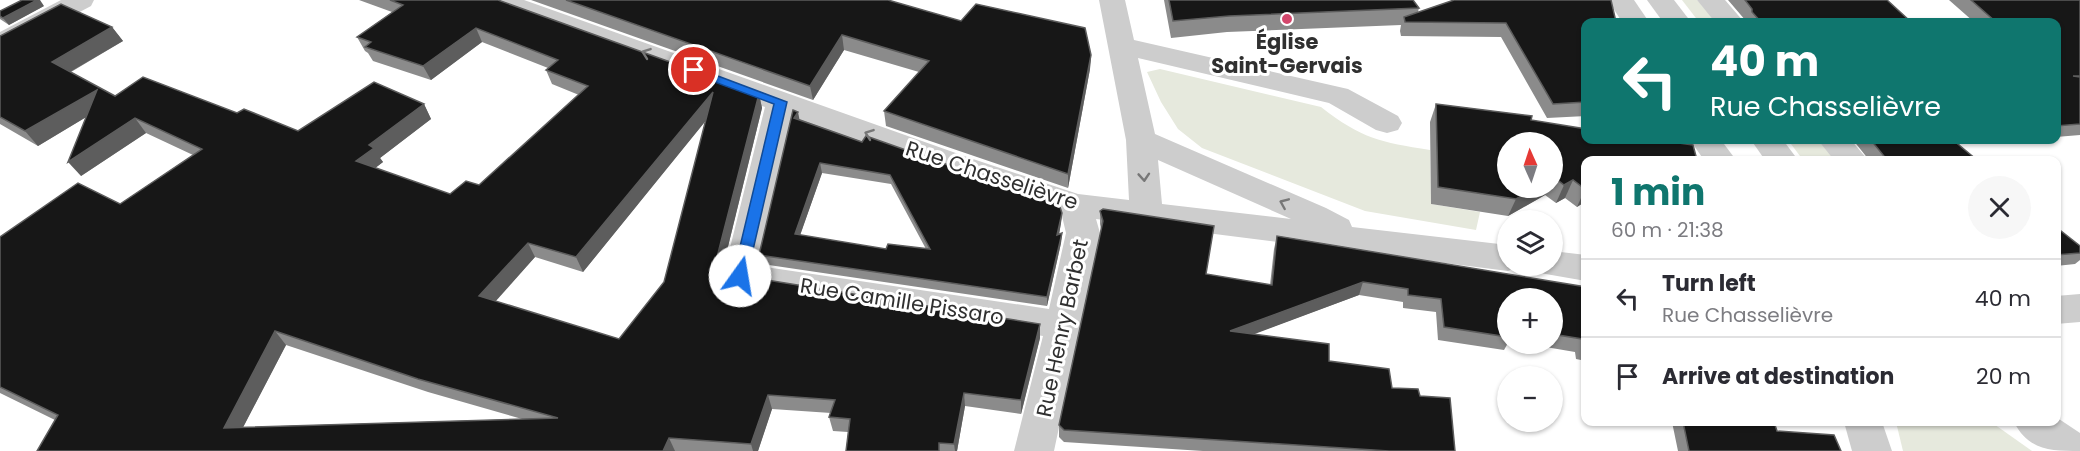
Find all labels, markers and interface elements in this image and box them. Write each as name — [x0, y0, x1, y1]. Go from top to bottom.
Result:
marker: Église Saint-Gervais — [1280, 12, 1294, 26]
place label: Église Saint-Gervais — [1211, 27, 1363, 80]
text: 40 m — [1710, 32, 1819, 91]
icon: left — [1611, 42, 1689, 120]
pin — [668, 44, 719, 95]
one-way arrow — [641, 48, 652, 61]
icon: arrive — [677, 53, 710, 86]
text: Rue Chasselièvre — [1710, 88, 1941, 125]
one-way arrow — [864, 128, 875, 141]
north arrow — [1497, 132, 1563, 198]
map controls — [1497, 132, 1563, 432]
street label: Rue Chasselièvre — [902, 133, 1082, 217]
text: 1 min — [1611, 167, 1705, 218]
one-way arrow — [1137, 173, 1150, 182]
button: close — [1968, 176, 2031, 239]
one-way arrow — [1279, 198, 1290, 210]
button: layers — [1497, 210, 1563, 276]
text: 60 m · 21:38 — [1611, 216, 1724, 244]
street label: Rue Henry Barbet — [1029, 237, 1095, 419]
position arrow — [708, 244, 772, 308]
text: Turn left — [1662, 268, 1756, 299]
street label: Rue Camille Pissaro — [798, 271, 1006, 331]
icon: left — [1611, 282, 1644, 315]
text: 40 m — [1975, 283, 2031, 314]
button: + — [1497, 288, 1563, 354]
text: Rue Chasselièvre — [1662, 301, 1833, 329]
icon: arrive — [1611, 360, 1644, 393]
text: Arrive at destination — [1662, 361, 1894, 392]
text: 20 m — [1976, 361, 2031, 392]
button: − — [1497, 366, 1563, 432]

